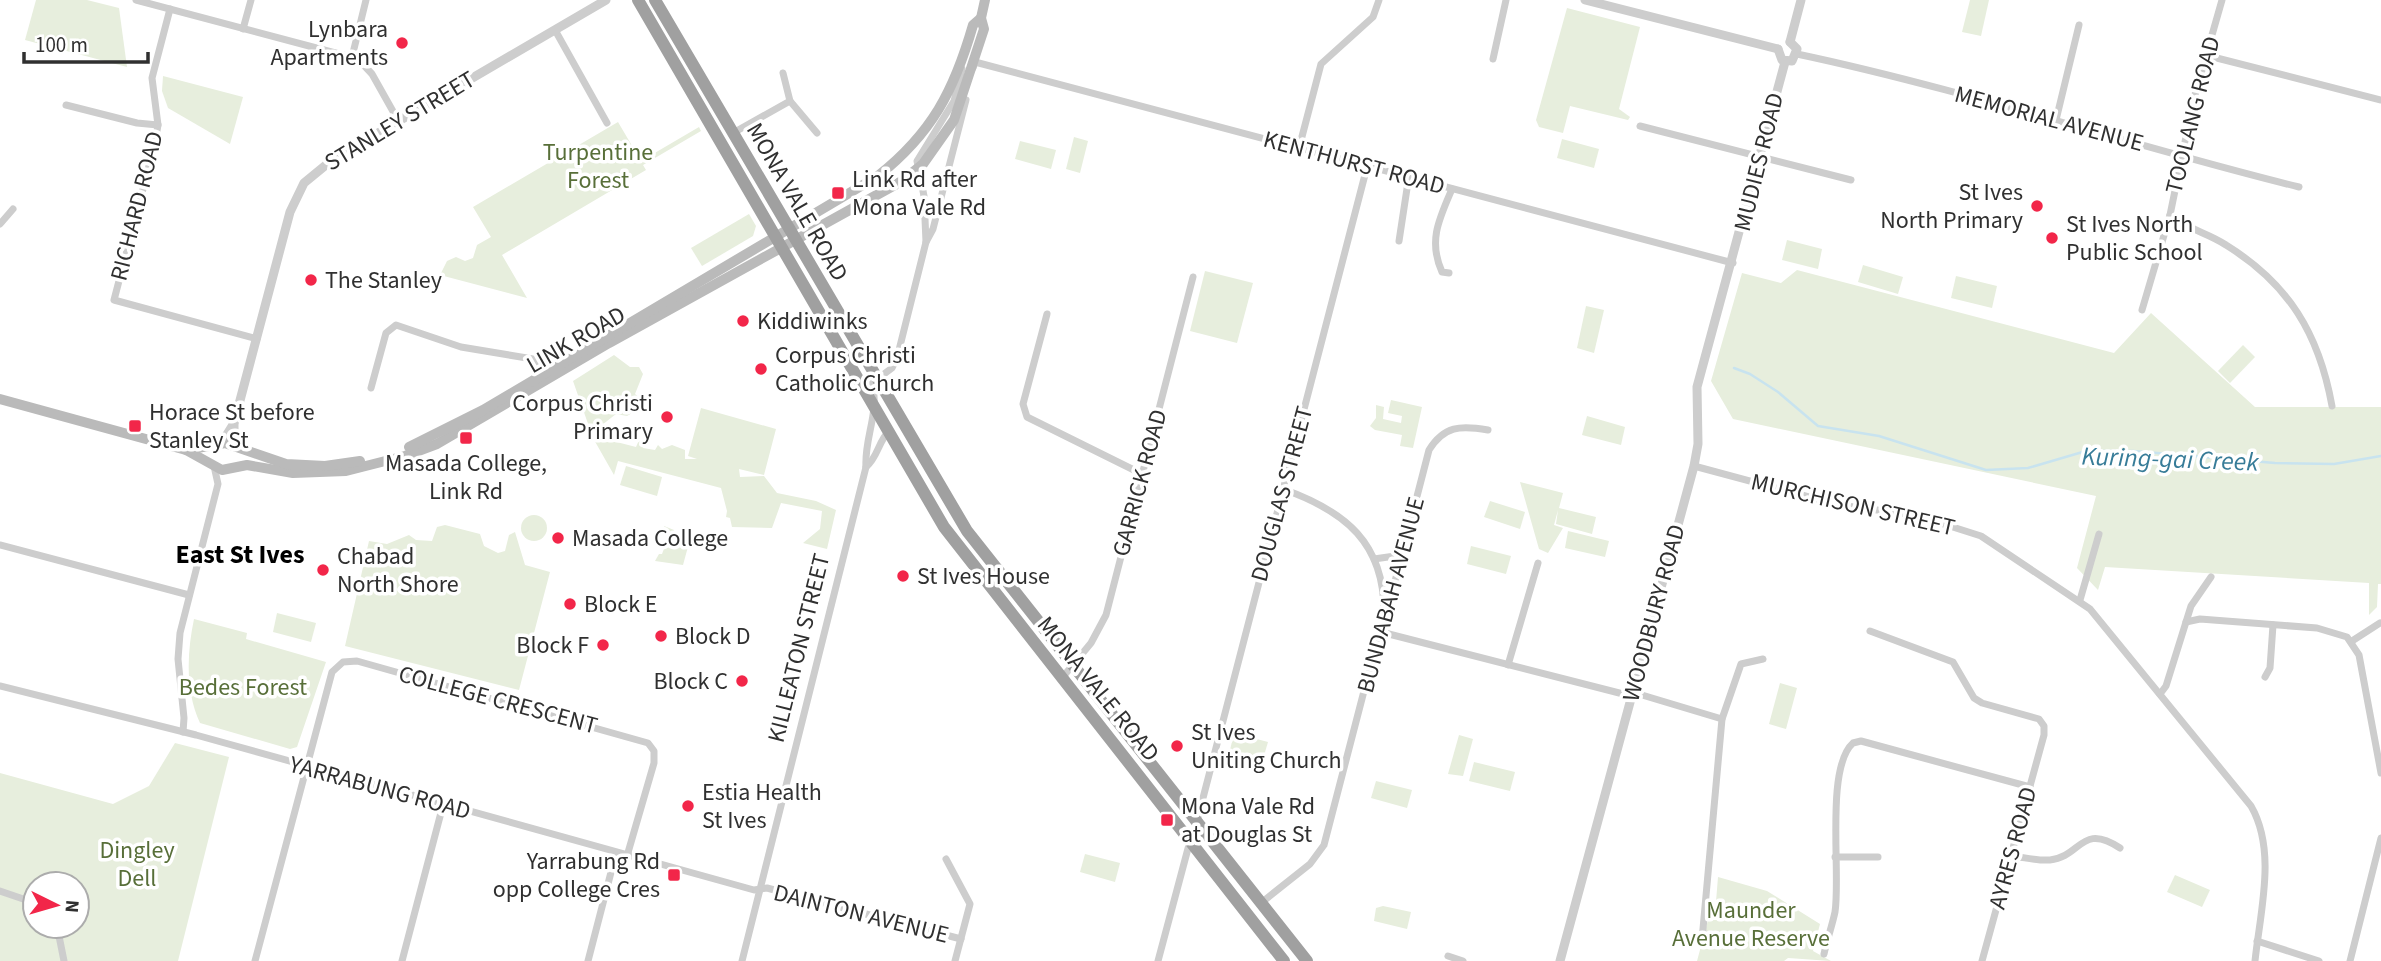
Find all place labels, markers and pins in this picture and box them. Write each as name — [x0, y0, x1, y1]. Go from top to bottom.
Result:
place label: Lynbara Apartments — [271, 12, 388, 75]
marker: Lynbara Apartments — [394, 35, 410, 51]
place label: Link Rd after Mona Vale Rd — [852, 162, 986, 225]
place label: St Ives North Primary — [1880, 175, 2023, 238]
marker: Link Rd after Mona Vale Rd — [830, 185, 846, 201]
marker: St Ives North Primary — [2029, 198, 2045, 214]
place label: St Ives North Public School — [2066, 207, 2203, 270]
marker: St Ives North Public School — [2044, 230, 2060, 246]
place label: The Stanley — [325, 263, 442, 298]
marker: The Stanley — [303, 272, 319, 288]
place label: Kiddiwinks — [757, 304, 868, 339]
marker: Kiddiwinks — [735, 313, 751, 329]
place label: Corpus Christi Catholic Church — [775, 338, 934, 401]
marker: Corpus Christi Catholic Church — [753, 361, 769, 377]
place label: Corpus Christi Primary — [512, 386, 653, 449]
place label: Horace St before Stanley St — [149, 395, 315, 458]
marker: Corpus Christi Primary — [659, 409, 675, 425]
marker: Horace St before Stanley St — [127, 418, 143, 434]
marker: Masada College, Link Rd — [458, 430, 474, 446]
place label: Masada College, Link Rd — [385, 446, 547, 509]
place label: Masada College — [572, 521, 728, 556]
marker: Masada College — [550, 530, 566, 546]
place label: Chabad North Shore — [337, 539, 459, 602]
place label: St Ives House — [917, 559, 1050, 594]
marker: Chabad North Shore — [315, 562, 331, 578]
marker: St Ives House — [895, 568, 911, 584]
place label: Block E — [584, 587, 658, 622]
marker: Block E — [562, 596, 578, 612]
place label: Block D — [675, 619, 751, 654]
place label: Block F — [516, 628, 589, 663]
marker: Block D — [653, 628, 669, 644]
marker: Block F — [595, 637, 611, 653]
place label: Block C — [653, 664, 728, 699]
marker: Block C — [734, 673, 750, 689]
place label: St Ives Uniting Church — [1191, 715, 1341, 778]
marker: St Ives Uniting Church — [1169, 738, 1185, 754]
place label: Estia Health St Ives — [702, 775, 822, 838]
place label: Mona Vale Rd at Douglas St — [1181, 789, 1315, 852]
marker: Estia Health St Ives — [680, 798, 696, 814]
marker: Mona Vale Rd at Douglas St — [1159, 812, 1175, 828]
place label: Yarrabung Rd opp College Cres — [493, 844, 660, 907]
marker: Yarrabung Rd opp College Cres — [666, 867, 682, 883]

